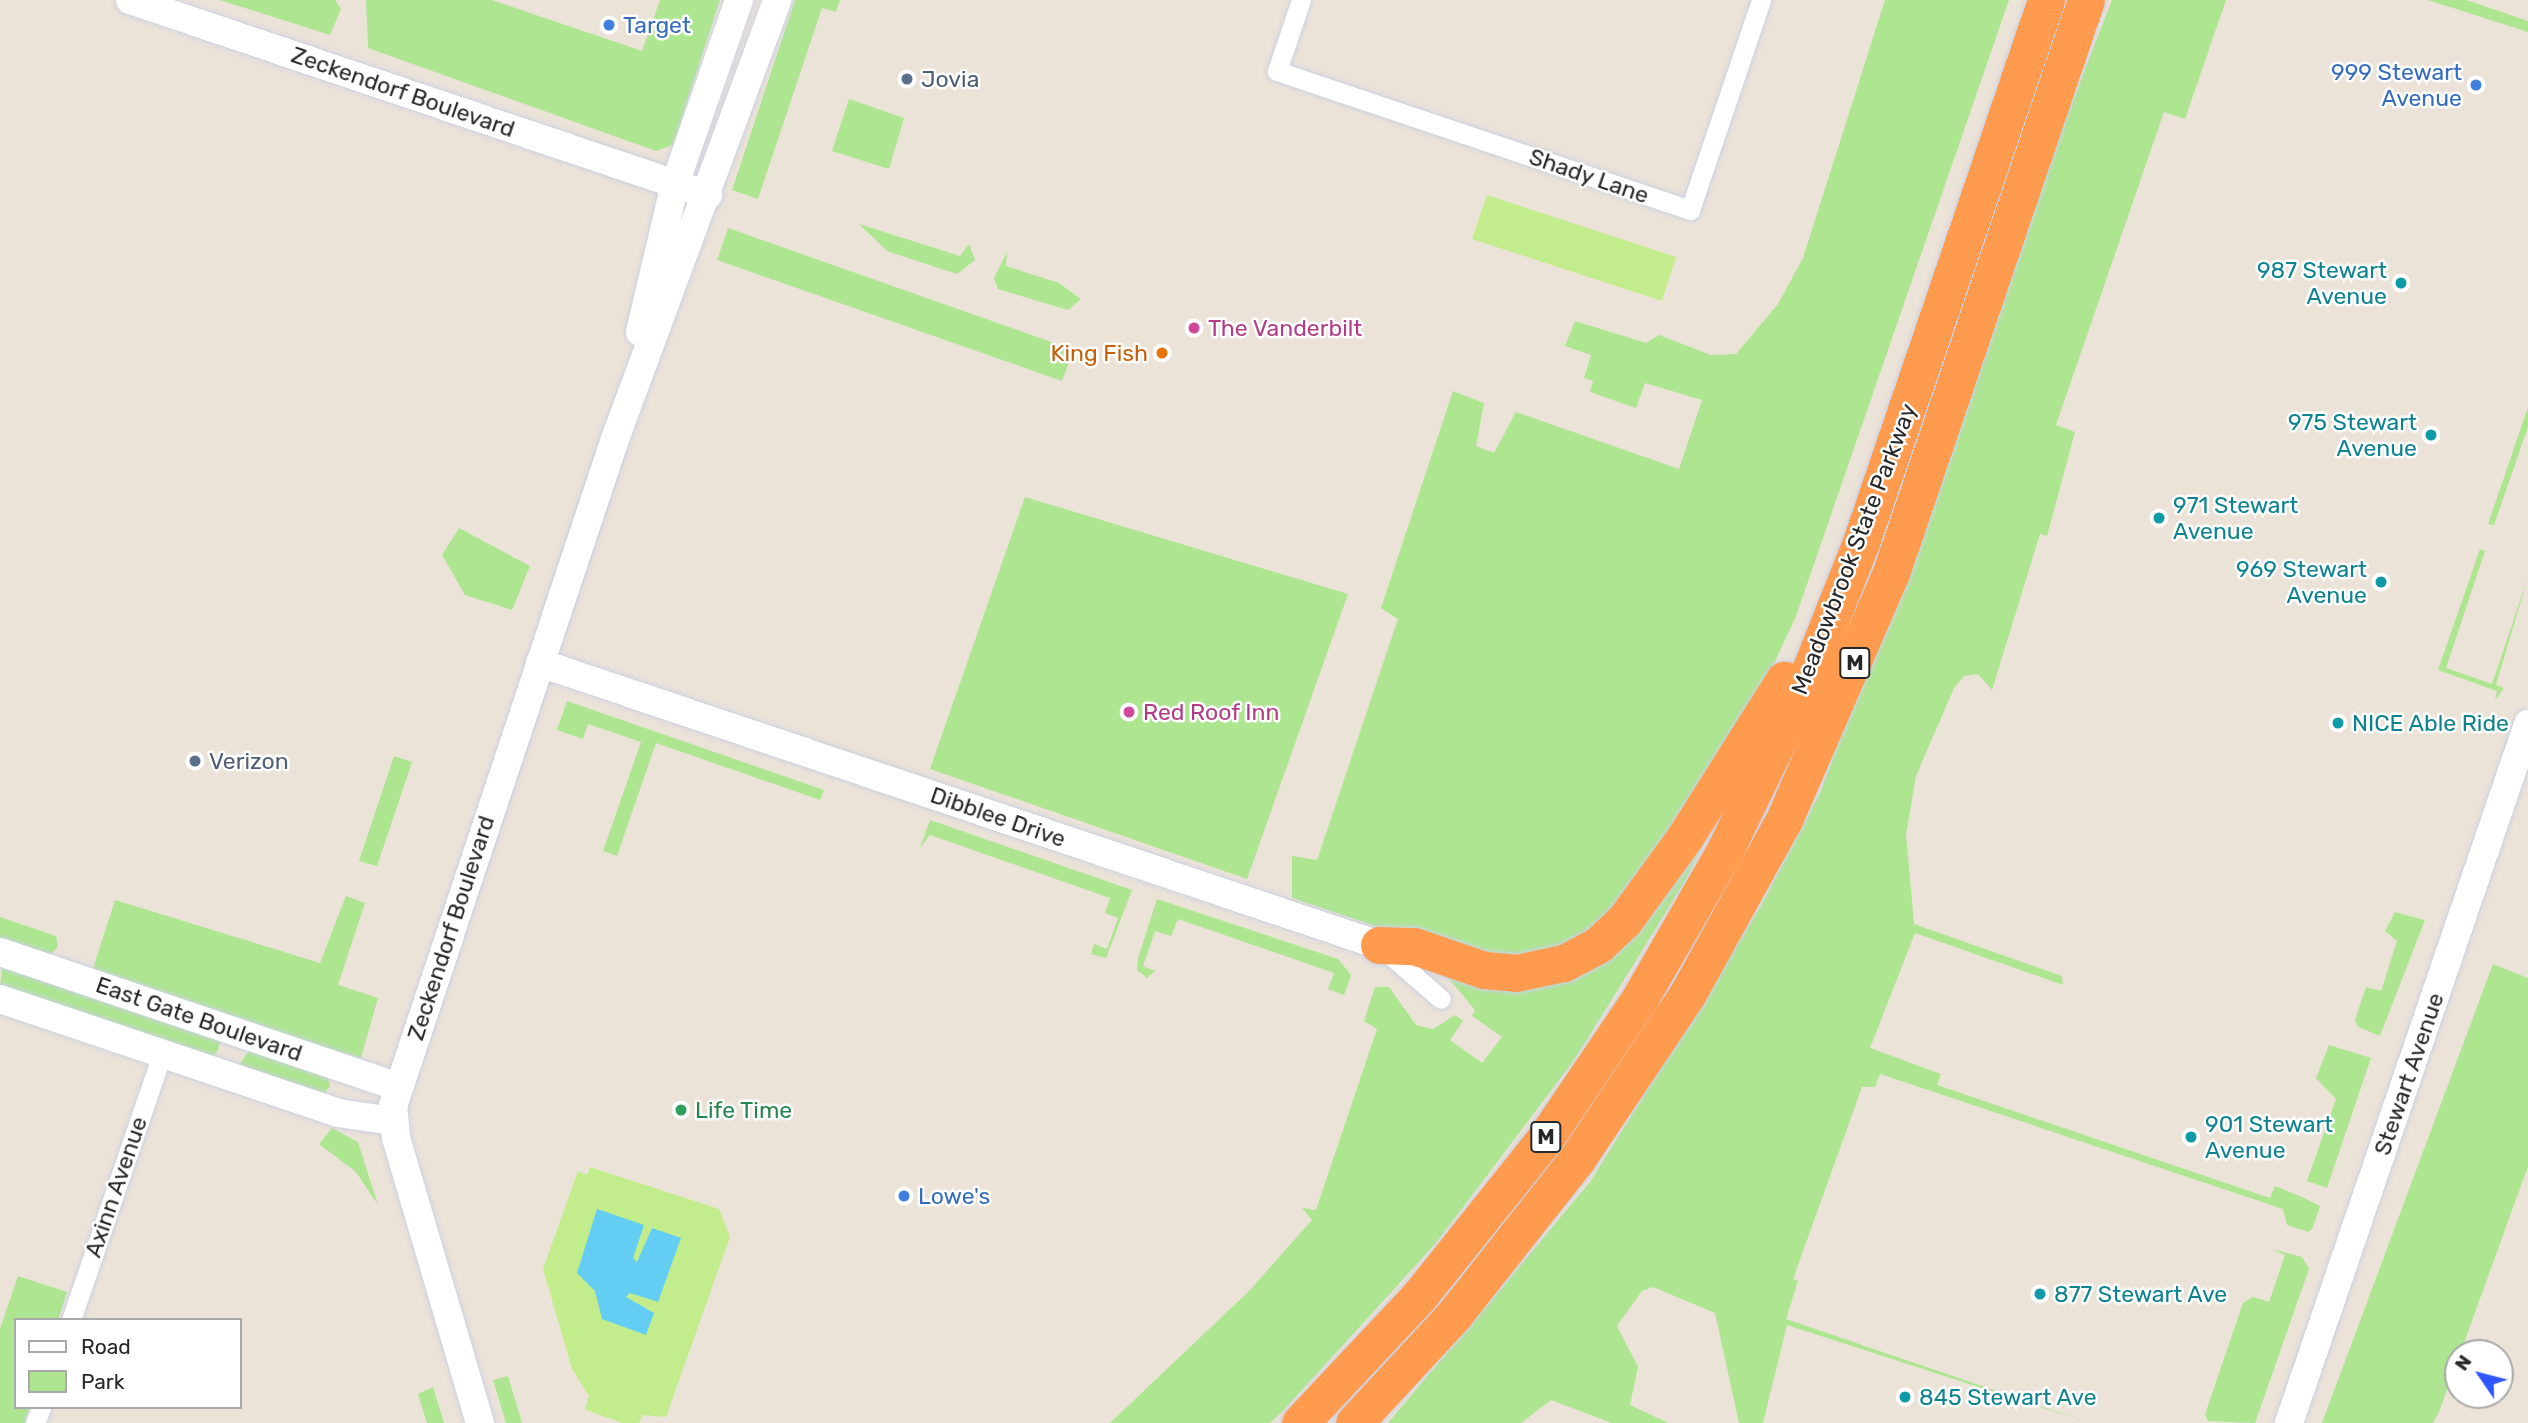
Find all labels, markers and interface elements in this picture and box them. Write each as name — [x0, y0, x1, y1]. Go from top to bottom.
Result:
place label: Target — [623, 11, 691, 39]
marker: Target — [601, 17, 617, 33]
street label: Zeckendorf Boulevard — [287, 41, 519, 143]
place label: 999 Stewart Avenue — [2331, 58, 2462, 112]
place label: Jovia — [921, 65, 979, 93]
marker: Jovia — [899, 71, 915, 87]
marker: 999 Stewart Avenue — [2468, 77, 2484, 93]
street label: Shady Lane — [1525, 143, 1653, 209]
place label: 987 Stewart Avenue — [2257, 256, 2387, 310]
marker: 987 Stewart Avenue — [2393, 275, 2409, 291]
place label: The Vanderbilt — [1208, 314, 1363, 342]
marker: The Vanderbilt — [1186, 320, 1202, 336]
place label: King Fish — [1051, 339, 1148, 367]
marker: King Fish — [1154, 345, 1170, 361]
street label: Meadowbrook State Parkway — [1786, 400, 1922, 698]
place label: 975 Stewart Avenue — [2288, 408, 2417, 462]
marker: 975 Stewart Avenue — [2423, 427, 2439, 443]
place label: 971 Stewart Avenue — [2173, 491, 2298, 545]
marker: 971 Stewart Avenue — [2151, 510, 2167, 526]
place label: 969 Stewart Avenue — [2236, 555, 2367, 609]
marker: 969 Stewart Avenue — [2373, 574, 2389, 590]
road number: M — [1839, 646, 1871, 680]
place label: Red Roof Inn — [1143, 698, 1280, 726]
marker: Red Roof Inn — [1121, 704, 1137, 720]
place label: NICE Able Ride — [2352, 709, 2510, 737]
marker: NICE Able Ride — [2330, 715, 2346, 731]
place label: Verizon — [209, 747, 289, 775]
marker: Verizon — [187, 753, 203, 769]
street label: Dibblee Drive — [927, 781, 1069, 853]
street label: Zeckendorf Boulevard — [402, 812, 500, 1044]
street label: East Gate Boulevard — [92, 971, 306, 1067]
street label: Stewart Avenue — [2368, 989, 2450, 1159]
place label: Life Time — [695, 1096, 793, 1124]
marker: Life Time — [673, 1102, 689, 1118]
place label: 901 Stewart Avenue — [2205, 1110, 2333, 1164]
street label: Axinn Avenue — [79, 1113, 153, 1261]
road number: M — [1530, 1120, 1562, 1154]
marker: 901 Stewart Avenue — [2183, 1129, 2199, 1145]
place label: Lowe's — [918, 1182, 990, 1210]
marker: Lowe's — [896, 1188, 912, 1204]
place label: 877 Stewart Ave — [2054, 1280, 2228, 1308]
marker: 877 Stewart Ave — [2032, 1286, 2048, 1302]
legend — [14, 1318, 242, 1409]
text: Road — [81, 1334, 131, 1359]
north arrow — [2444, 1339, 2514, 1409]
text: N — [2450, 1351, 2476, 1375]
text: Park — [81, 1369, 125, 1394]
place label: 845 Stewart Ave — [1919, 1383, 2097, 1411]
marker: 845 Stewart Ave — [1897, 1389, 1913, 1405]

